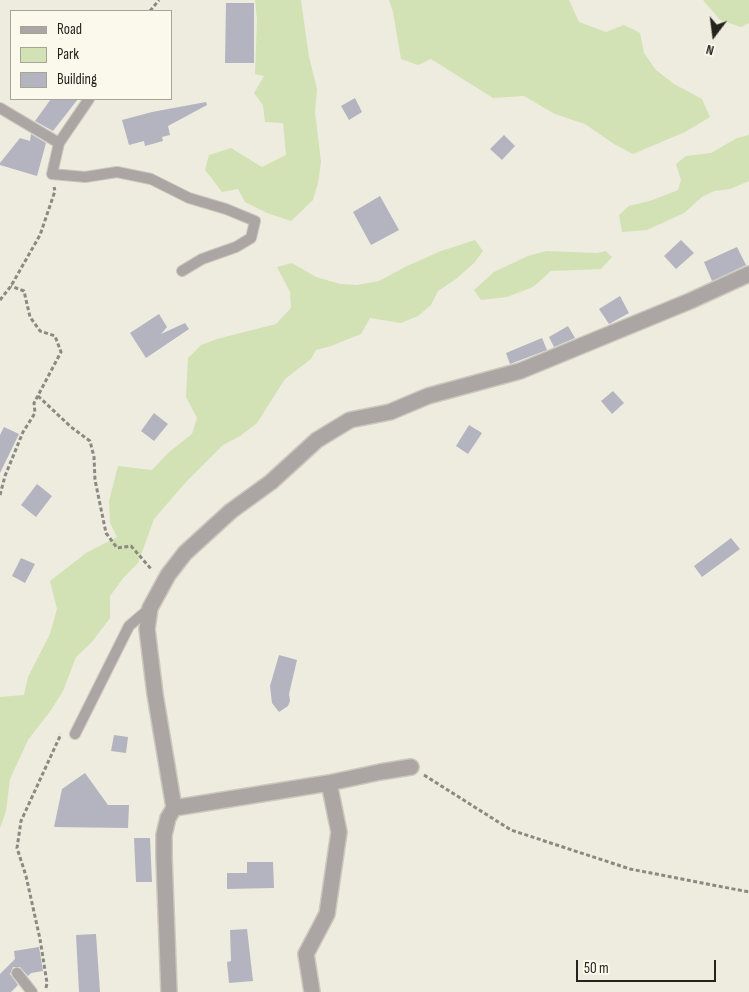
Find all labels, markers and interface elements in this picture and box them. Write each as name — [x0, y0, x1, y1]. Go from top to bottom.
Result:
legend — [10, 10, 172, 100]
north arrow — [689, 10, 739, 60]
text: Road — [57, 20, 82, 39]
text: N — [704, 41, 716, 59]
text: Park — [57, 45, 79, 64]
text: Building — [57, 70, 97, 89]
scale bar — [579, 950, 719, 982]
text: 50 m — [584, 959, 609, 978]

